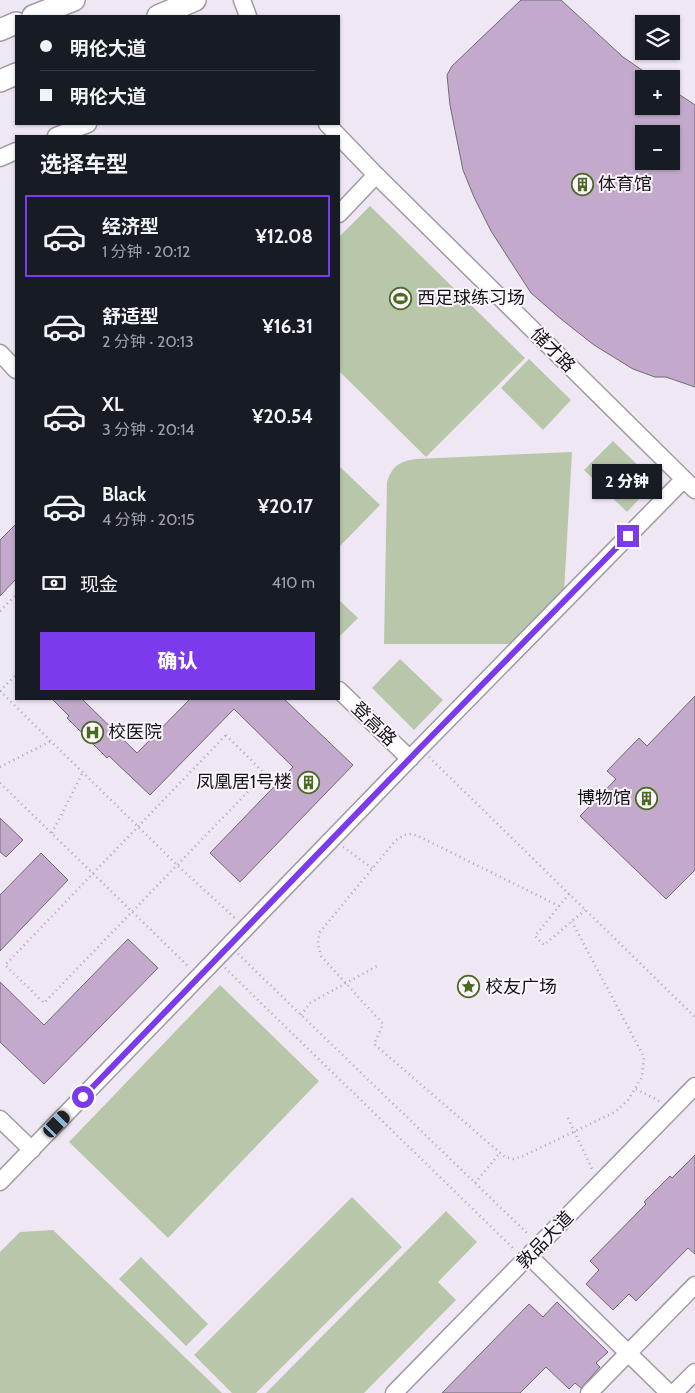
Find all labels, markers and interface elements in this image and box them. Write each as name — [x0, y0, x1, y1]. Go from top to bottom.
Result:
map controls — [635, 15, 680, 170]
button: layers — [635, 15, 680, 60]
text: 明伦大道 — [70, 37, 146, 60]
button: + — [635, 70, 680, 115]
text: 明伦大道 — [70, 85, 146, 108]
button: − — [635, 125, 680, 170]
text: 选择车型 — [40, 151, 128, 178]
building icon: 体育馆 — [570, 172, 594, 196]
place label: 体育馆 — [598, 173, 652, 195]
icon: car — [42, 214, 87, 259]
text: 经济型 — [102, 215, 159, 238]
text: ¥12.08 — [256, 225, 313, 248]
text: 1 分钟 · 20:12 — [102, 242, 190, 261]
sports icon: 西足球练习场 — [389, 286, 413, 310]
place label: 西足球练习场 — [417, 287, 525, 309]
icon: car — [42, 304, 87, 349]
text: 舒适型 — [102, 305, 159, 328]
text: ¥16.31 — [262, 315, 313, 338]
street label: 储才路 — [526, 323, 580, 377]
text: 2 分钟 · 20:13 — [102, 332, 194, 351]
text: XL — [102, 393, 123, 416]
icon: car — [42, 394, 87, 439]
text: ¥20.54 — [252, 405, 313, 428]
text: 3 分钟 · 20:14 — [102, 420, 195, 439]
callout: 2 分钟 — [593, 464, 663, 498]
text: 2 分钟 — [605, 472, 649, 491]
text: Black — [102, 483, 146, 506]
icon: car — [42, 484, 87, 529]
text: ¥20.17 — [258, 495, 313, 518]
text: 4 分钟 · 20:15 — [102, 510, 195, 529]
route end — [617, 525, 639, 547]
icon: cash — [40, 569, 68, 597]
text: 现金 — [80, 573, 118, 596]
text: 410 m — [272, 573, 315, 592]
button: 确认 — [40, 632, 315, 690]
street label: 登高路 — [347, 697, 401, 751]
hospital icon: 校医院 — [80, 720, 104, 744]
place label: 校医院 — [108, 721, 162, 743]
building icon: 凤凰居1号楼 — [296, 770, 320, 794]
place label: 凤凰居1号楼 — [196, 771, 292, 793]
building icon: 博物馆 — [635, 786, 659, 810]
place label: 博物馆 — [577, 787, 631, 809]
place icon: 校友广场 — [457, 975, 481, 999]
place label: 校友广场 — [485, 976, 557, 998]
route start — [72, 1086, 94, 1108]
car — [41, 1108, 72, 1140]
street label: 敦品大道 — [512, 1206, 578, 1274]

